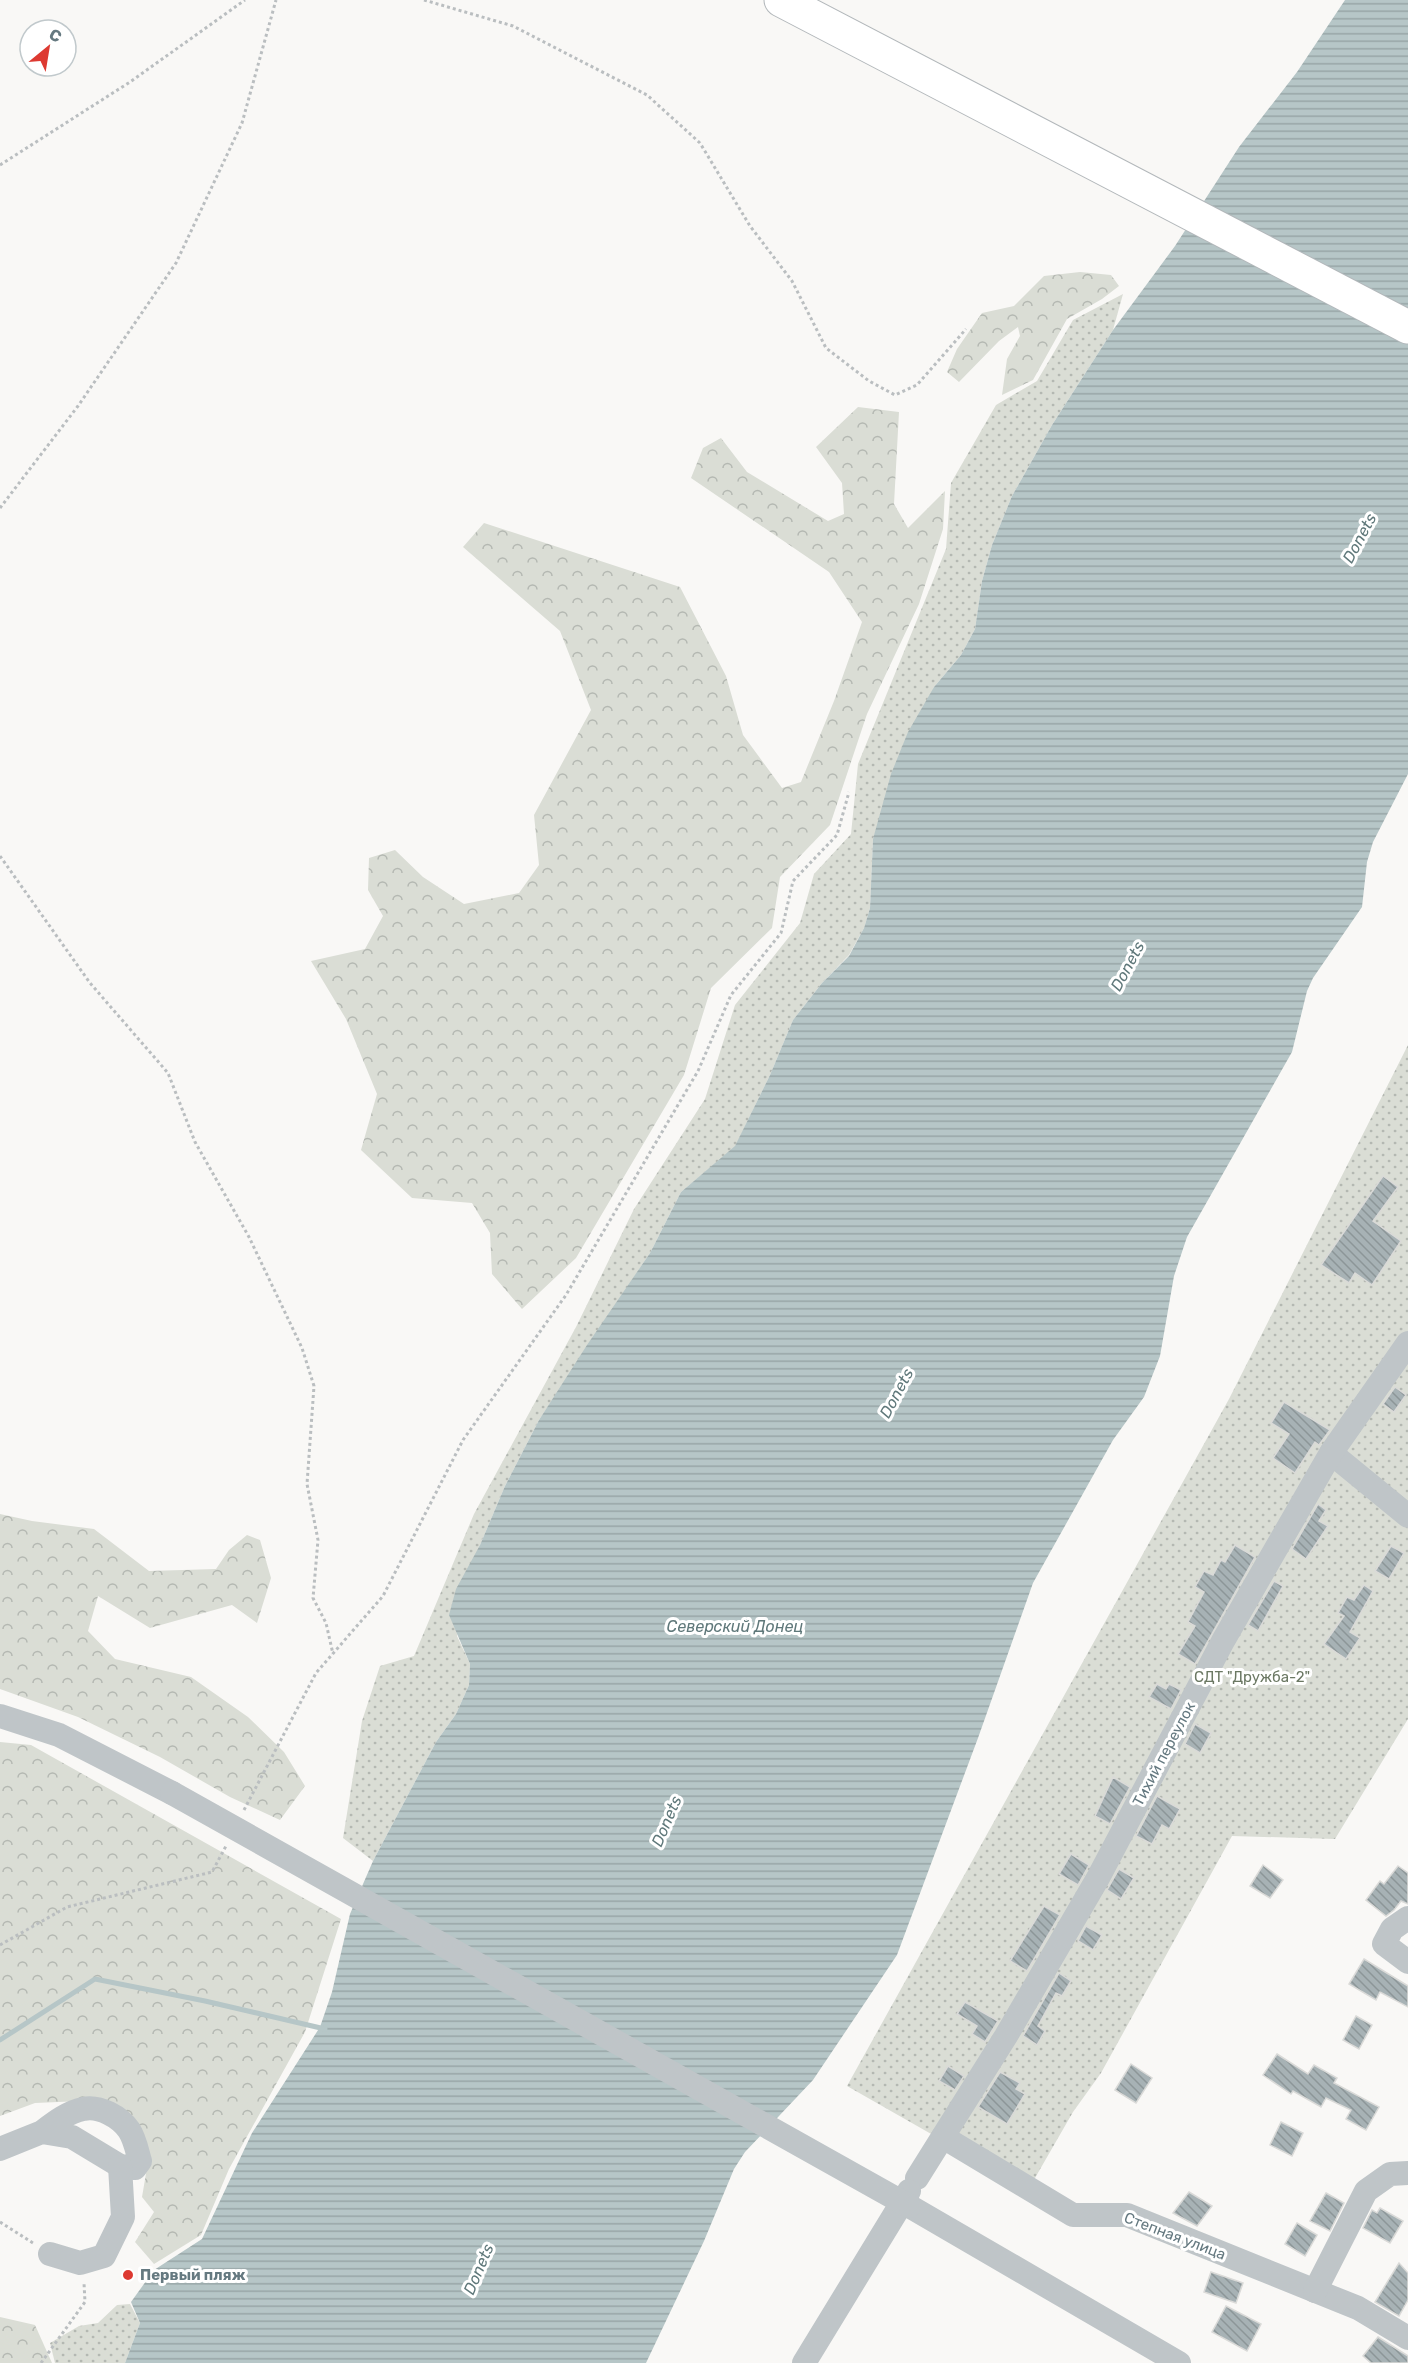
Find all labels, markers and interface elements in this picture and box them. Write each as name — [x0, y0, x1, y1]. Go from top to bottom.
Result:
north arrow — [18, 18, 78, 78]
text: С — [46, 24, 65, 46]
water label: Donets — [1339, 510, 1380, 566]
water label: Donets — [1107, 938, 1148, 994]
water label: Donets — [876, 1365, 917, 1421]
water label: Северский Донец — [667, 1617, 803, 1636]
park label: СДТ "Дружба-2" — [1194, 1668, 1310, 1686]
street label: Тихий переулок — [1129, 1699, 1199, 1809]
water label: Donets — [647, 1793, 686, 1849]
street label: Степная улица — [1122, 2208, 1228, 2264]
water label: Donets — [459, 2241, 498, 2297]
place label: Первый пляж — [140, 2266, 246, 2284]
marker: Первый пляж — [121, 2268, 135, 2282]

